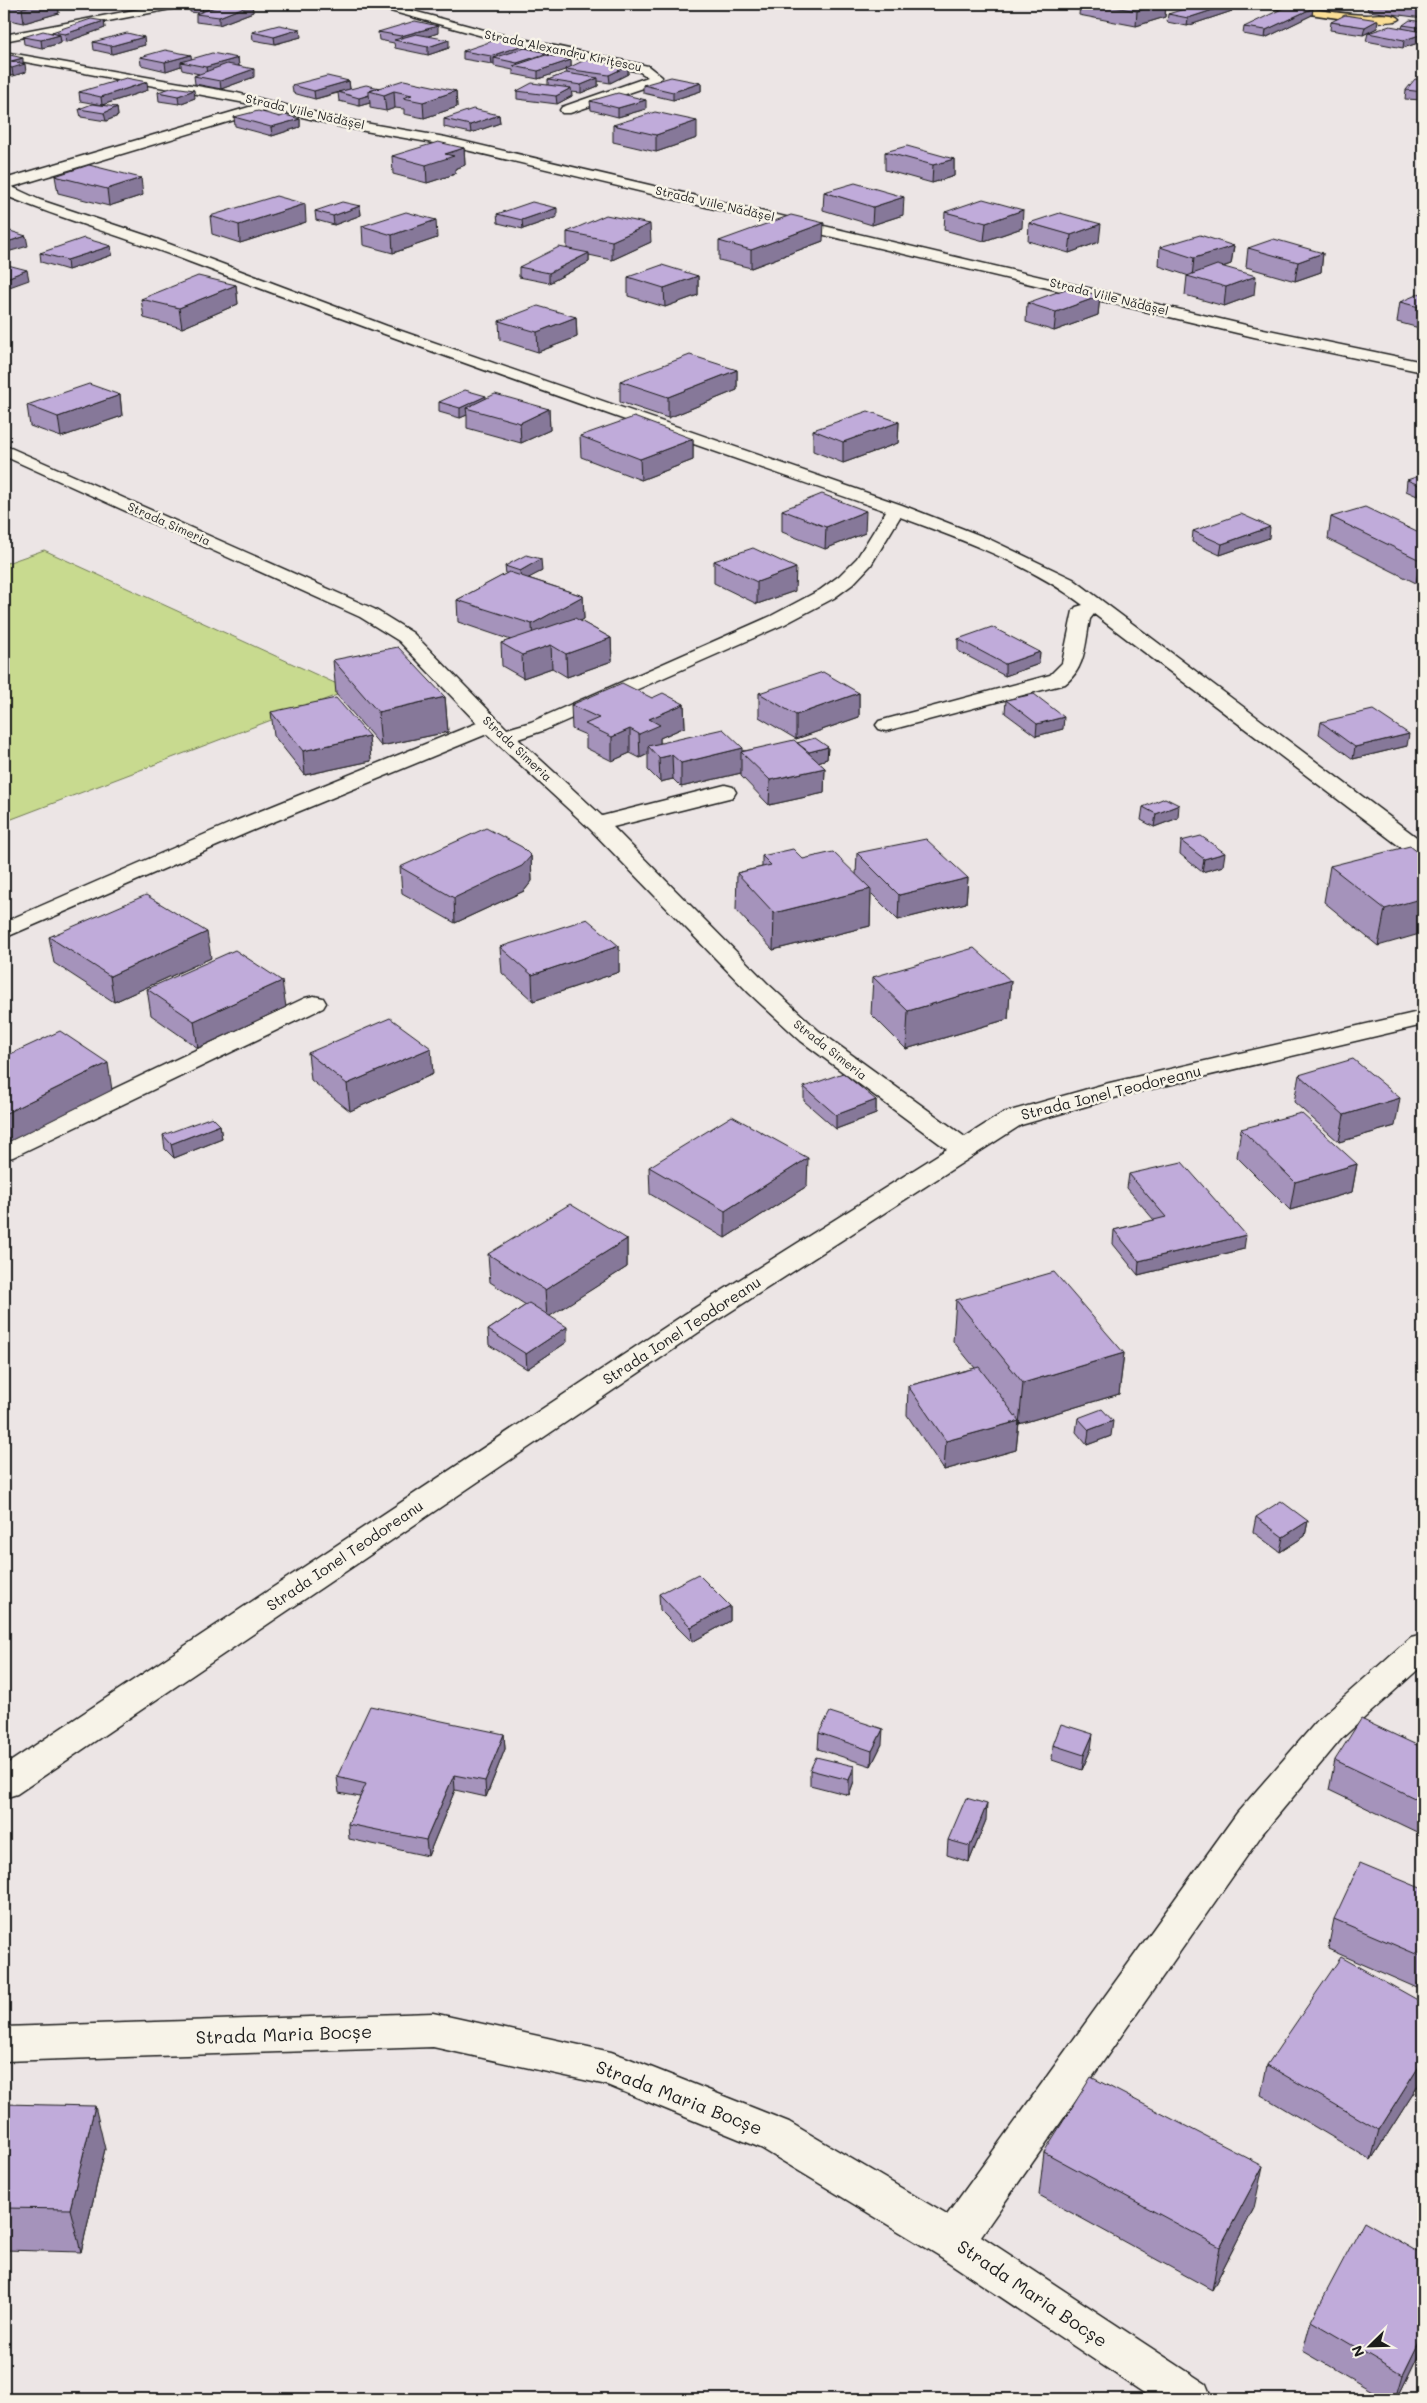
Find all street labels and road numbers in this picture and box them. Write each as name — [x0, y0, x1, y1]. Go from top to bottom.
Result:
street label: Strada Alexandru Kirițescu — [483, 26, 643, 75]
street label: Strada Viile Nădășel — [244, 90, 366, 133]
street label: Strada Viile Nădășel — [654, 182, 776, 225]
street label: Strada Viile Nădășel — [1048, 274, 1170, 319]
street label: Strada Simeria — [125, 498, 213, 549]
street label: Strada Simeria — [480, 712, 556, 784]
street label: Strada Simeria — [791, 1015, 871, 1083]
street label: Strada Ionel Teodoreanu — [1019, 1060, 1203, 1124]
street label: Strada Ionel Teodoreanu — [599, 1271, 764, 1389]
street label: Strada Ionel Teodoreanu — [262, 1495, 427, 1615]
street label: Strada Maria Bocșe — [195, 2019, 373, 2049]
street label: Strada Maria Bocșe — [593, 2054, 766, 2140]
street label: Strada Maria Bocșe — [953, 2234, 1112, 2352]

